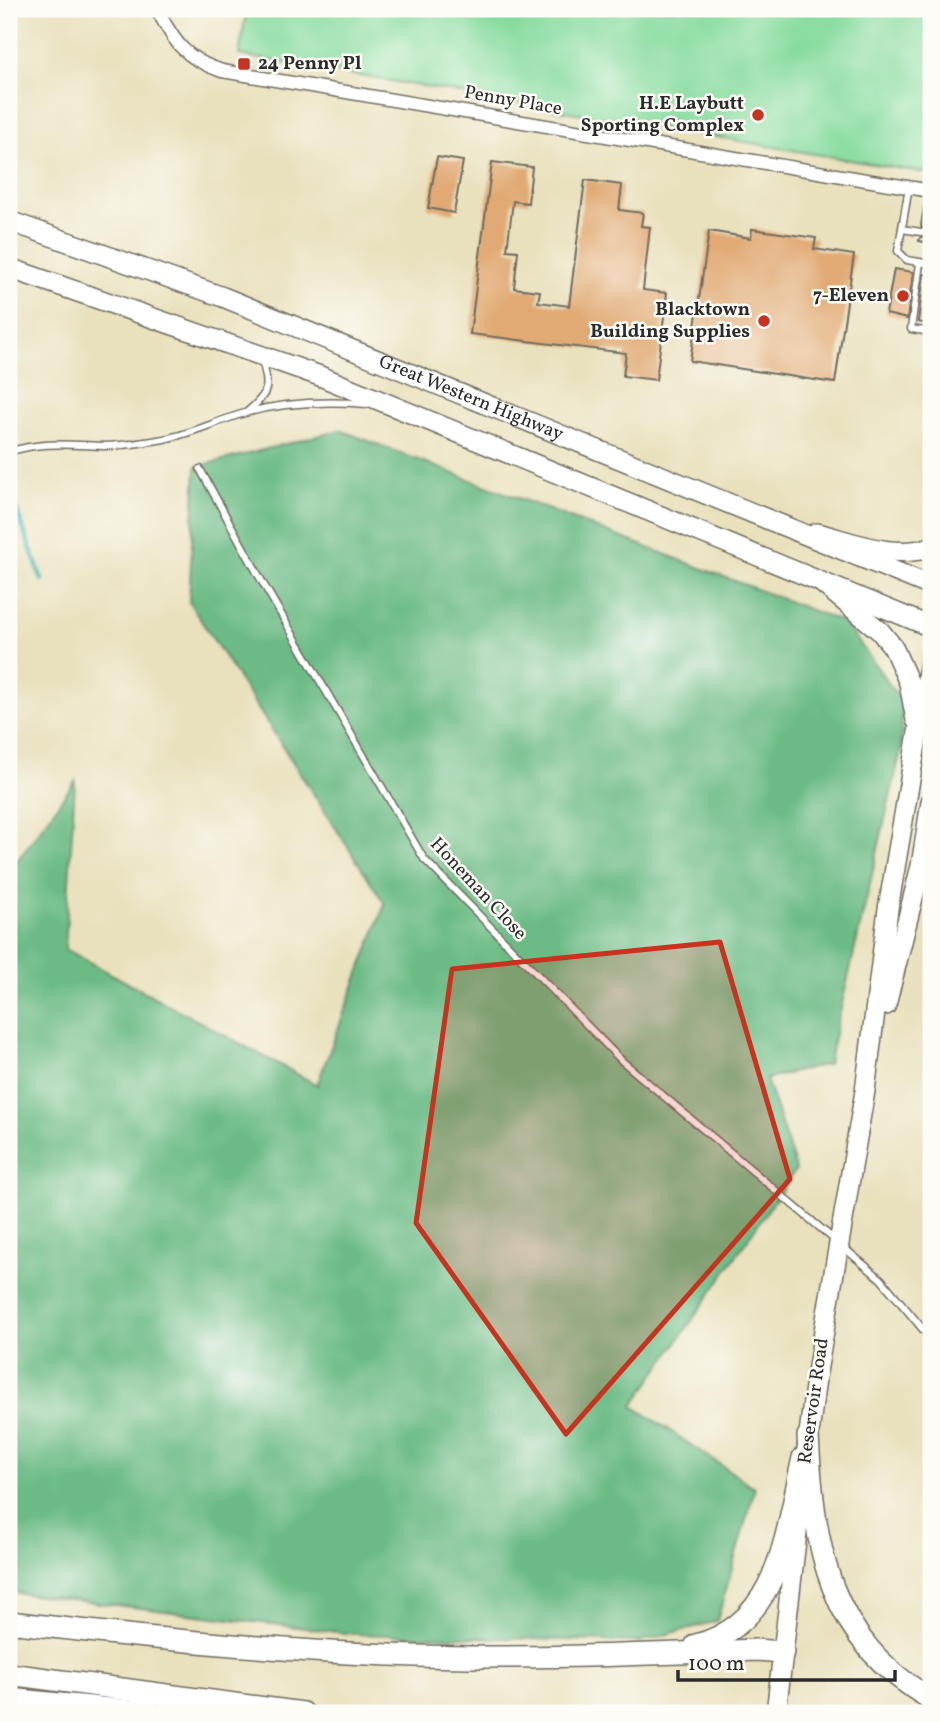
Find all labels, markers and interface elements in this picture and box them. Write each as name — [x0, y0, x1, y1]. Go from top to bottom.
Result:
place label: 24 Penny Pl — [258, 51, 361, 77]
marker: 24 Penny Pl — [236, 56, 252, 72]
street label: Penny Place — [462, 80, 564, 122]
place label: H.E Laybutt Sporting Complex — [581, 91, 744, 139]
marker: H.E Laybutt Sporting Complex — [750, 107, 766, 123]
place label: 7-Eleven — [813, 283, 889, 309]
marker: 7-Eleven — [895, 288, 911, 304]
place label: Blacktown Building Supplies — [590, 297, 750, 345]
marker: Blacktown Building Supplies — [756, 313, 772, 329]
street label: Great Western Highway — [375, 349, 567, 448]
street label: Honeman Close — [424, 832, 532, 946]
street label: Reservoir Road — [792, 1336, 836, 1466]
scale bar — [678, 1638, 894, 1682]
text: 100 m — [688, 1650, 745, 1679]

